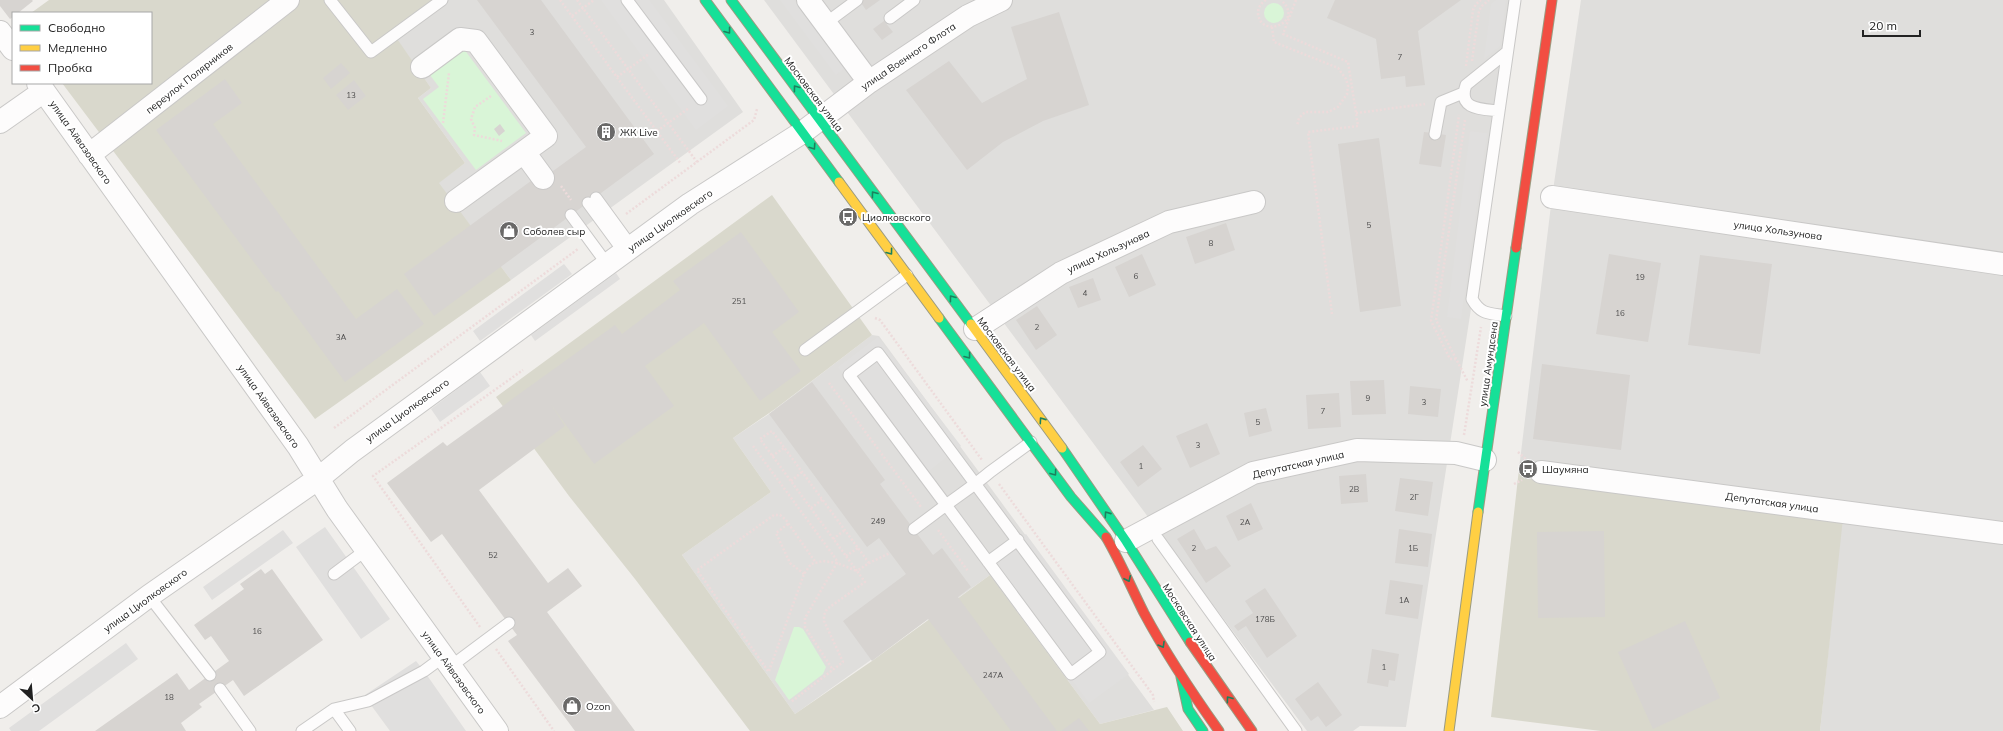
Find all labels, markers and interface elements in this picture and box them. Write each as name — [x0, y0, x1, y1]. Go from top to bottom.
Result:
legend — [12, 12, 152, 84]
scale bar — [1863, 12, 1920, 38]
text: 20 m — [1869, 18, 1897, 33]
text: Свободно — [48, 20, 105, 35]
street label: улица Военного Флота — [858, 20, 958, 93]
house number: 3 — [530, 27, 535, 37]
one-way arrow — [723, 27, 730, 34]
text: Медленно — [48, 40, 107, 55]
street label: переулок Полярников — [143, 40, 236, 117]
house number: 7 — [1398, 52, 1403, 62]
street label: Московская улица — [781, 54, 846, 134]
text: Пробка — [48, 60, 92, 75]
one-way arrow — [794, 86, 801, 93]
house number: 13 — [346, 90, 356, 100]
street label: улица Айвазовского — [47, 98, 115, 187]
building icon: ЖК Live — [595, 121, 617, 143]
place label: ЖК Live — [620, 126, 658, 139]
one-way arrow — [808, 143, 815, 150]
street label: улица Циолковского — [625, 186, 715, 255]
one-way arrow — [872, 191, 879, 198]
bus stop icon: Циолковского — [837, 206, 859, 228]
place label: Циолковского — [862, 211, 931, 224]
street label: улица Хользунова — [1733, 218, 1823, 243]
shop icon: Соболев сыр — [498, 220, 520, 242]
house number: 5 — [1367, 220, 1372, 230]
place label: Соболев сыр — [523, 225, 585, 238]
street label: улица Хользунова — [1065, 227, 1151, 276]
house number: 8 — [1209, 238, 1214, 248]
one-way arrow — [885, 248, 893, 255]
house number: 6 — [1134, 271, 1139, 281]
house number: 19 — [1635, 272, 1645, 282]
house number: 4 — [1083, 288, 1088, 298]
one-way arrow — [949, 295, 956, 302]
house number: 251 — [732, 296, 746, 306]
house number: 16 — [1615, 308, 1625, 318]
street label: Московская улица — [974, 314, 1039, 394]
street label: улица Амундсена — [1476, 321, 1501, 408]
house number: 2 — [1035, 322, 1040, 332]
house number: 3А — [336, 332, 346, 342]
one-way arrow — [963, 352, 970, 359]
street label: улица Айвазовского — [235, 362, 303, 451]
street label: улица Циолковского — [363, 375, 452, 445]
house number: 9 — [1366, 393, 1371, 403]
house number: 3 — [1422, 397, 1427, 407]
house number: 7 — [1321, 406, 1326, 416]
one-way arrow — [1039, 417, 1047, 424]
house number: 5 — [1256, 417, 1261, 427]
house number: 3 — [1196, 440, 1201, 450]
street label: Депутатская улица — [1251, 448, 1345, 481]
bus stop icon: Шаумяна — [1517, 458, 1539, 480]
house number: 1 — [1139, 461, 1144, 471]
place label: Шаумяна — [1542, 463, 1589, 476]
one-way arrow — [1049, 469, 1056, 476]
house number: 2В — [1349, 484, 1359, 494]
street label: Депутатская улица — [1725, 490, 1819, 515]
house number: 2Г — [1409, 492, 1419, 502]
one-way arrow — [1105, 511, 1112, 518]
house number: 249 — [871, 516, 885, 526]
house number: 2А — [1240, 517, 1250, 527]
house number: 2 — [1192, 543, 1197, 553]
house number: 1Б — [1408, 543, 1419, 553]
house number: 52 — [488, 550, 498, 560]
street label: улица Циолковского — [101, 565, 190, 635]
one-way arrow — [1123, 575, 1131, 582]
street label: Московская улица — [1160, 581, 1220, 664]
house number: 1А — [1399, 595, 1409, 605]
house number: 178Б — [1255, 614, 1275, 624]
house number: 16 — [252, 626, 262, 636]
street label: улица Айвазовского — [419, 628, 488, 717]
one-way arrow — [1158, 641, 1165, 648]
house number: 1 — [1382, 662, 1387, 672]
house number: 247А — [983, 670, 1003, 680]
north arrow — [12, 679, 52, 719]
house number: 18 — [164, 692, 174, 702]
shop icon: Ozon — [561, 695, 583, 717]
one-way arrow — [1227, 697, 1234, 704]
text: С — [30, 700, 43, 716]
place label: Ozon — [586, 700, 611, 713]

